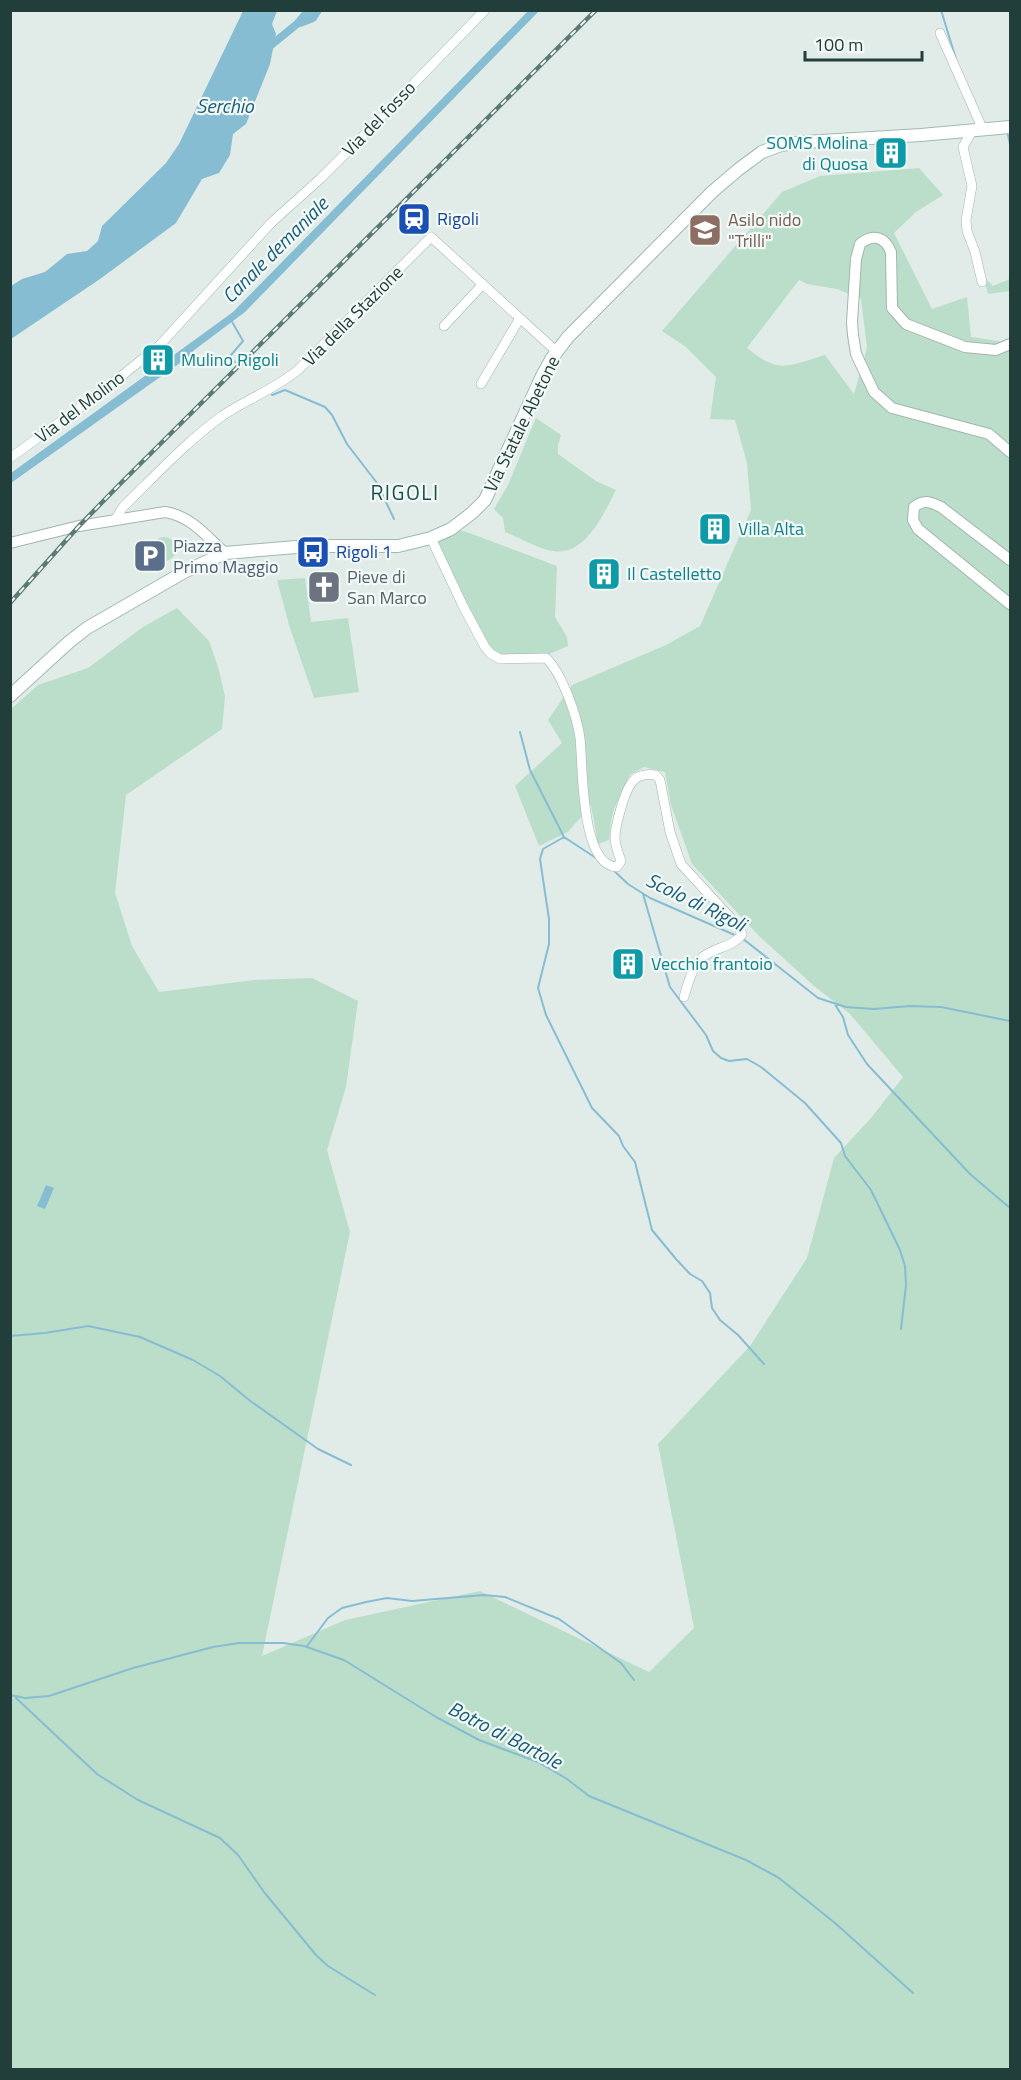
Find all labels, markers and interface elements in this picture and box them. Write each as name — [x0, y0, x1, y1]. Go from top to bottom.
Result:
scale bar — [805, 24, 922, 62]
text: 100 m — [814, 31, 863, 58]
street label: Via del fosso — [336, 75, 422, 162]
water label: Serchio — [196, 90, 255, 121]
place label: SOMS Molina di Quosa — [766, 129, 868, 177]
building icon: SOMS Molina di Quosa — [873, 135, 909, 171]
water label: Canale demaniale — [214, 188, 336, 310]
station icon: Rigoli — [396, 201, 432, 237]
place label: Rigoli — [437, 205, 479, 232]
place label: Asilo nido "Trilli" — [728, 206, 801, 254]
school or university icon: Asilo nido "Trilli" — [687, 212, 723, 248]
street label: Via della Stazione — [296, 259, 409, 372]
building icon: Mulino Rigoli — [140, 342, 176, 378]
place label: Mulino Rigoli — [181, 346, 279, 373]
street label: Via Statale Abetone — [477, 351, 566, 497]
street label: Via del Molino — [29, 364, 130, 449]
district label: RIGOLI — [370, 476, 440, 508]
building icon: Villa Alta — [697, 511, 733, 547]
place label: Villa Alta — [738, 515, 804, 542]
place label: Piazza Primo Maggio — [173, 532, 278, 580]
bus stop icon: Rigoli 1 — [295, 534, 331, 570]
parking icon: Piazza Primo Maggio — [132, 538, 168, 574]
place label: Rigoli 1 — [336, 538, 392, 565]
building icon: Il Castelletto — [586, 556, 622, 592]
place label: Il Castelletto — [627, 560, 722, 587]
place label: Pieve di San Marco — [347, 563, 427, 611]
church icon: Pieve di San Marco — [306, 569, 342, 605]
water label: Scolo di Rigoli — [641, 864, 754, 940]
building icon: Vecchio frantoio — [610, 946, 646, 982]
place label: Vecchio frantoio — [651, 950, 773, 977]
water label: Botro di Bartole — [443, 1693, 569, 1777]

